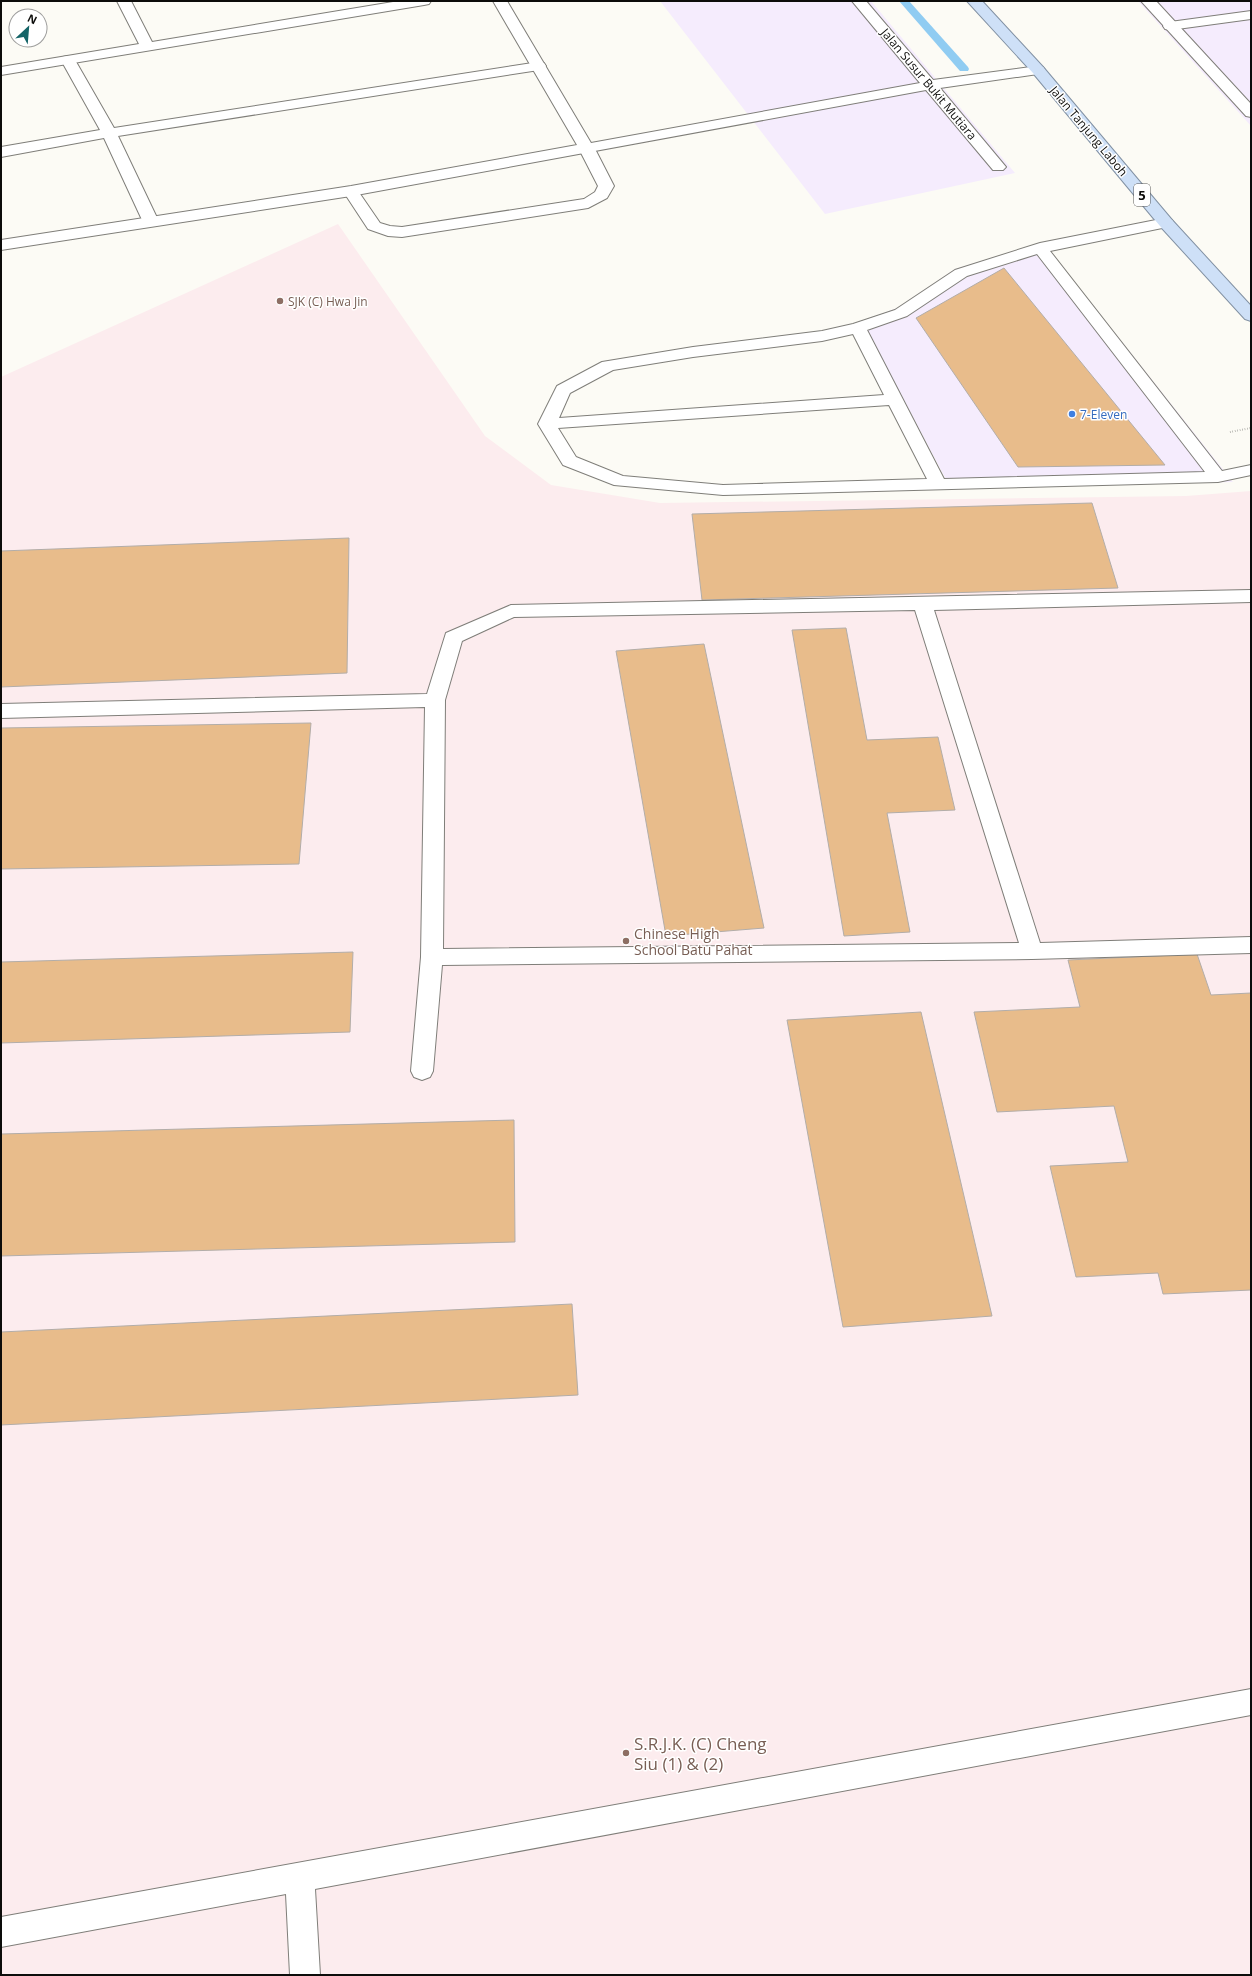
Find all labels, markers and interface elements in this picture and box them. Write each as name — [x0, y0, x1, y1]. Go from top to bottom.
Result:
north arrow — [8, 8, 48, 48]
text: N — [25, 10, 40, 27]
street label: Jalan Susur Bukit Mutiara — [877, 24, 981, 143]
street label: Jalan Tanjung Laboh — [1046, 82, 1132, 180]
road number: 5 — [1134, 184, 1150, 206]
place label: SJK (C) Hwa Jin — [288, 293, 368, 310]
marker: SJK (C) Hwa Jin — [275, 296, 285, 306]
place label: 7-Eleven — [1080, 406, 1127, 423]
marker: 7-Eleven — [1067, 409, 1077, 419]
place label: Chinese High School Batu Pahat — [634, 924, 753, 959]
marker: Chinese High School Batu Pahat — [621, 936, 631, 946]
place label: S.R.J.K. (C) Cheng Siu (1) & (2) — [634, 1732, 767, 1775]
marker: S.R.J.K. (C) Cheng Siu (1) & (2) — [621, 1748, 631, 1758]

